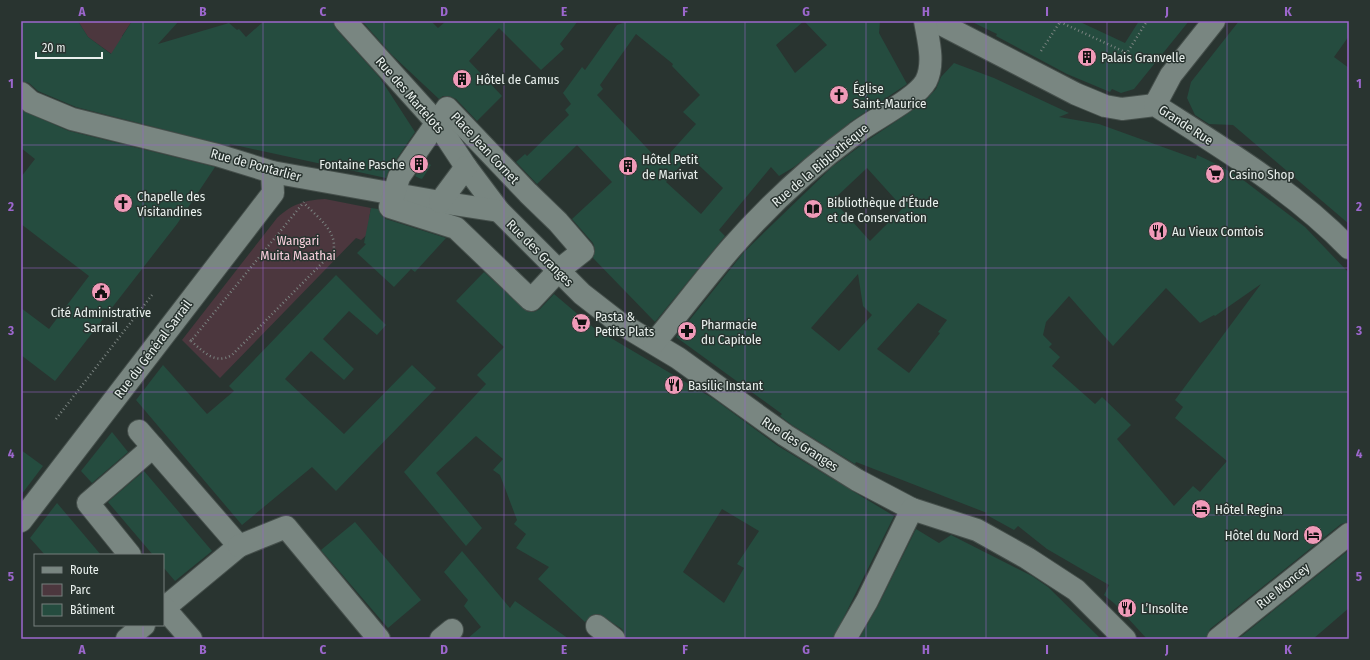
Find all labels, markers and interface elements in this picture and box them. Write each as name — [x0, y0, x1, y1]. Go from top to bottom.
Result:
text: A — [77, 4, 86, 19]
text: B — [199, 4, 207, 19]
text: C — [320, 4, 327, 19]
text: D — [440, 4, 448, 19]
text: E — [561, 4, 567, 19]
text: F — [682, 4, 688, 19]
text: G — [802, 4, 810, 19]
text: H — [922, 4, 930, 19]
text: I — [1045, 4, 1049, 19]
text: J — [1164, 4, 1169, 19]
text: K — [1284, 4, 1292, 19]
scale bar — [36, 34, 102, 60]
text: 20 m — [42, 41, 66, 55]
building icon: Palais Granvelle — [1076, 46, 1098, 68]
place label: Palais Granvelle — [1101, 50, 1185, 65]
street label: Rue des Martelots — [373, 54, 447, 136]
building icon: Hôtel de Camus — [451, 68, 473, 90]
place label: Hôtel de Camus — [476, 72, 560, 87]
text: 1 — [8, 76, 14, 91]
text: 1 — [1356, 76, 1362, 91]
place label: Église Saint-Maurice — [853, 81, 926, 111]
church icon: Église Saint-Maurice — [828, 84, 850, 106]
street label: Grande Rue — [1156, 102, 1216, 148]
street label: Place Jean Cornet — [448, 109, 523, 188]
street label: Rue de la Bibliothèque — [769, 120, 871, 210]
street label: Rue de Pontarlier — [209, 146, 303, 184]
place label: Hôtel Petit de Marivat — [642, 152, 699, 182]
building icon: Fontaine Pasche — [408, 153, 430, 175]
building icon: Hôtel Petit de Marivat — [617, 155, 639, 177]
place label: Fontaine Pasche — [319, 157, 405, 172]
supermarket icon: Casino Shop — [1204, 163, 1226, 185]
place label: Casino Shop — [1229, 167, 1294, 182]
place label: Chapelle des Visitandines — [137, 189, 206, 219]
church icon: Chapelle des Visitandines — [112, 192, 134, 214]
place label: Bibliothèque d'Étude et de Conservation — [827, 195, 939, 225]
library icon: Bibliothèque d'Étude et de Conservation — [802, 198, 824, 220]
text: 2 — [7, 199, 14, 214]
text: 2 — [1355, 199, 1362, 214]
street label: Rue des Granges — [504, 217, 577, 290]
restaurant icon: Au Vieux Comtois — [1147, 220, 1169, 242]
place label: Au Vieux Comtois — [1172, 224, 1264, 239]
park label: Wangari Muita Maathai — [260, 233, 336, 263]
public building icon: Cité Administrative Sarrail — [90, 281, 112, 303]
street label: Rue du Général Sarrail — [111, 297, 195, 401]
place label: Cité Administrative Sarrail — [51, 305, 151, 335]
place label: Pasta & Petits Plats — [595, 309, 655, 339]
supermarket icon: Pasta & Petits Plats — [570, 312, 592, 334]
place label: Pharmacie du Capitole — [701, 317, 762, 347]
pharmacy icon: Pharmacie du Capitole — [676, 320, 698, 342]
text: 3 — [7, 323, 14, 338]
text: 3 — [1355, 323, 1362, 338]
restaurant icon: Basilic Instant — [663, 374, 685, 396]
place label: Basilic Instant — [688, 378, 764, 393]
street label: Rue des Granges — [759, 414, 841, 475]
text: 4 — [8, 446, 15, 461]
text: 4 — [1356, 446, 1363, 461]
hotel icon: Hôtel Regina — [1190, 498, 1212, 520]
place label: Hôtel Regina — [1215, 502, 1283, 517]
hotel icon: Hôtel du Nord — [1302, 524, 1324, 546]
place label: Hôtel du Nord — [1225, 528, 1299, 543]
legend — [34, 554, 164, 626]
street label: Rue Moncey — [1253, 560, 1313, 612]
text: Route — [70, 563, 99, 577]
text: 5 — [8, 569, 14, 584]
text: 5 — [1356, 569, 1362, 584]
text: Parc — [70, 583, 91, 597]
restaurant icon: L’Insolite — [1116, 597, 1138, 619]
place label: L’Insolite — [1141, 601, 1188, 616]
text: Bâtiment — [70, 603, 115, 617]
text: A — [77, 642, 86, 657]
text: B — [199, 642, 207, 657]
text: C — [320, 642, 327, 657]
text: D — [440, 642, 448, 657]
text: E — [561, 642, 567, 657]
text: F — [682, 642, 688, 657]
text: G — [802, 642, 810, 657]
text: H — [922, 642, 930, 657]
text: I — [1045, 642, 1049, 657]
text: J — [1164, 642, 1169, 657]
text: K — [1284, 642, 1292, 657]

